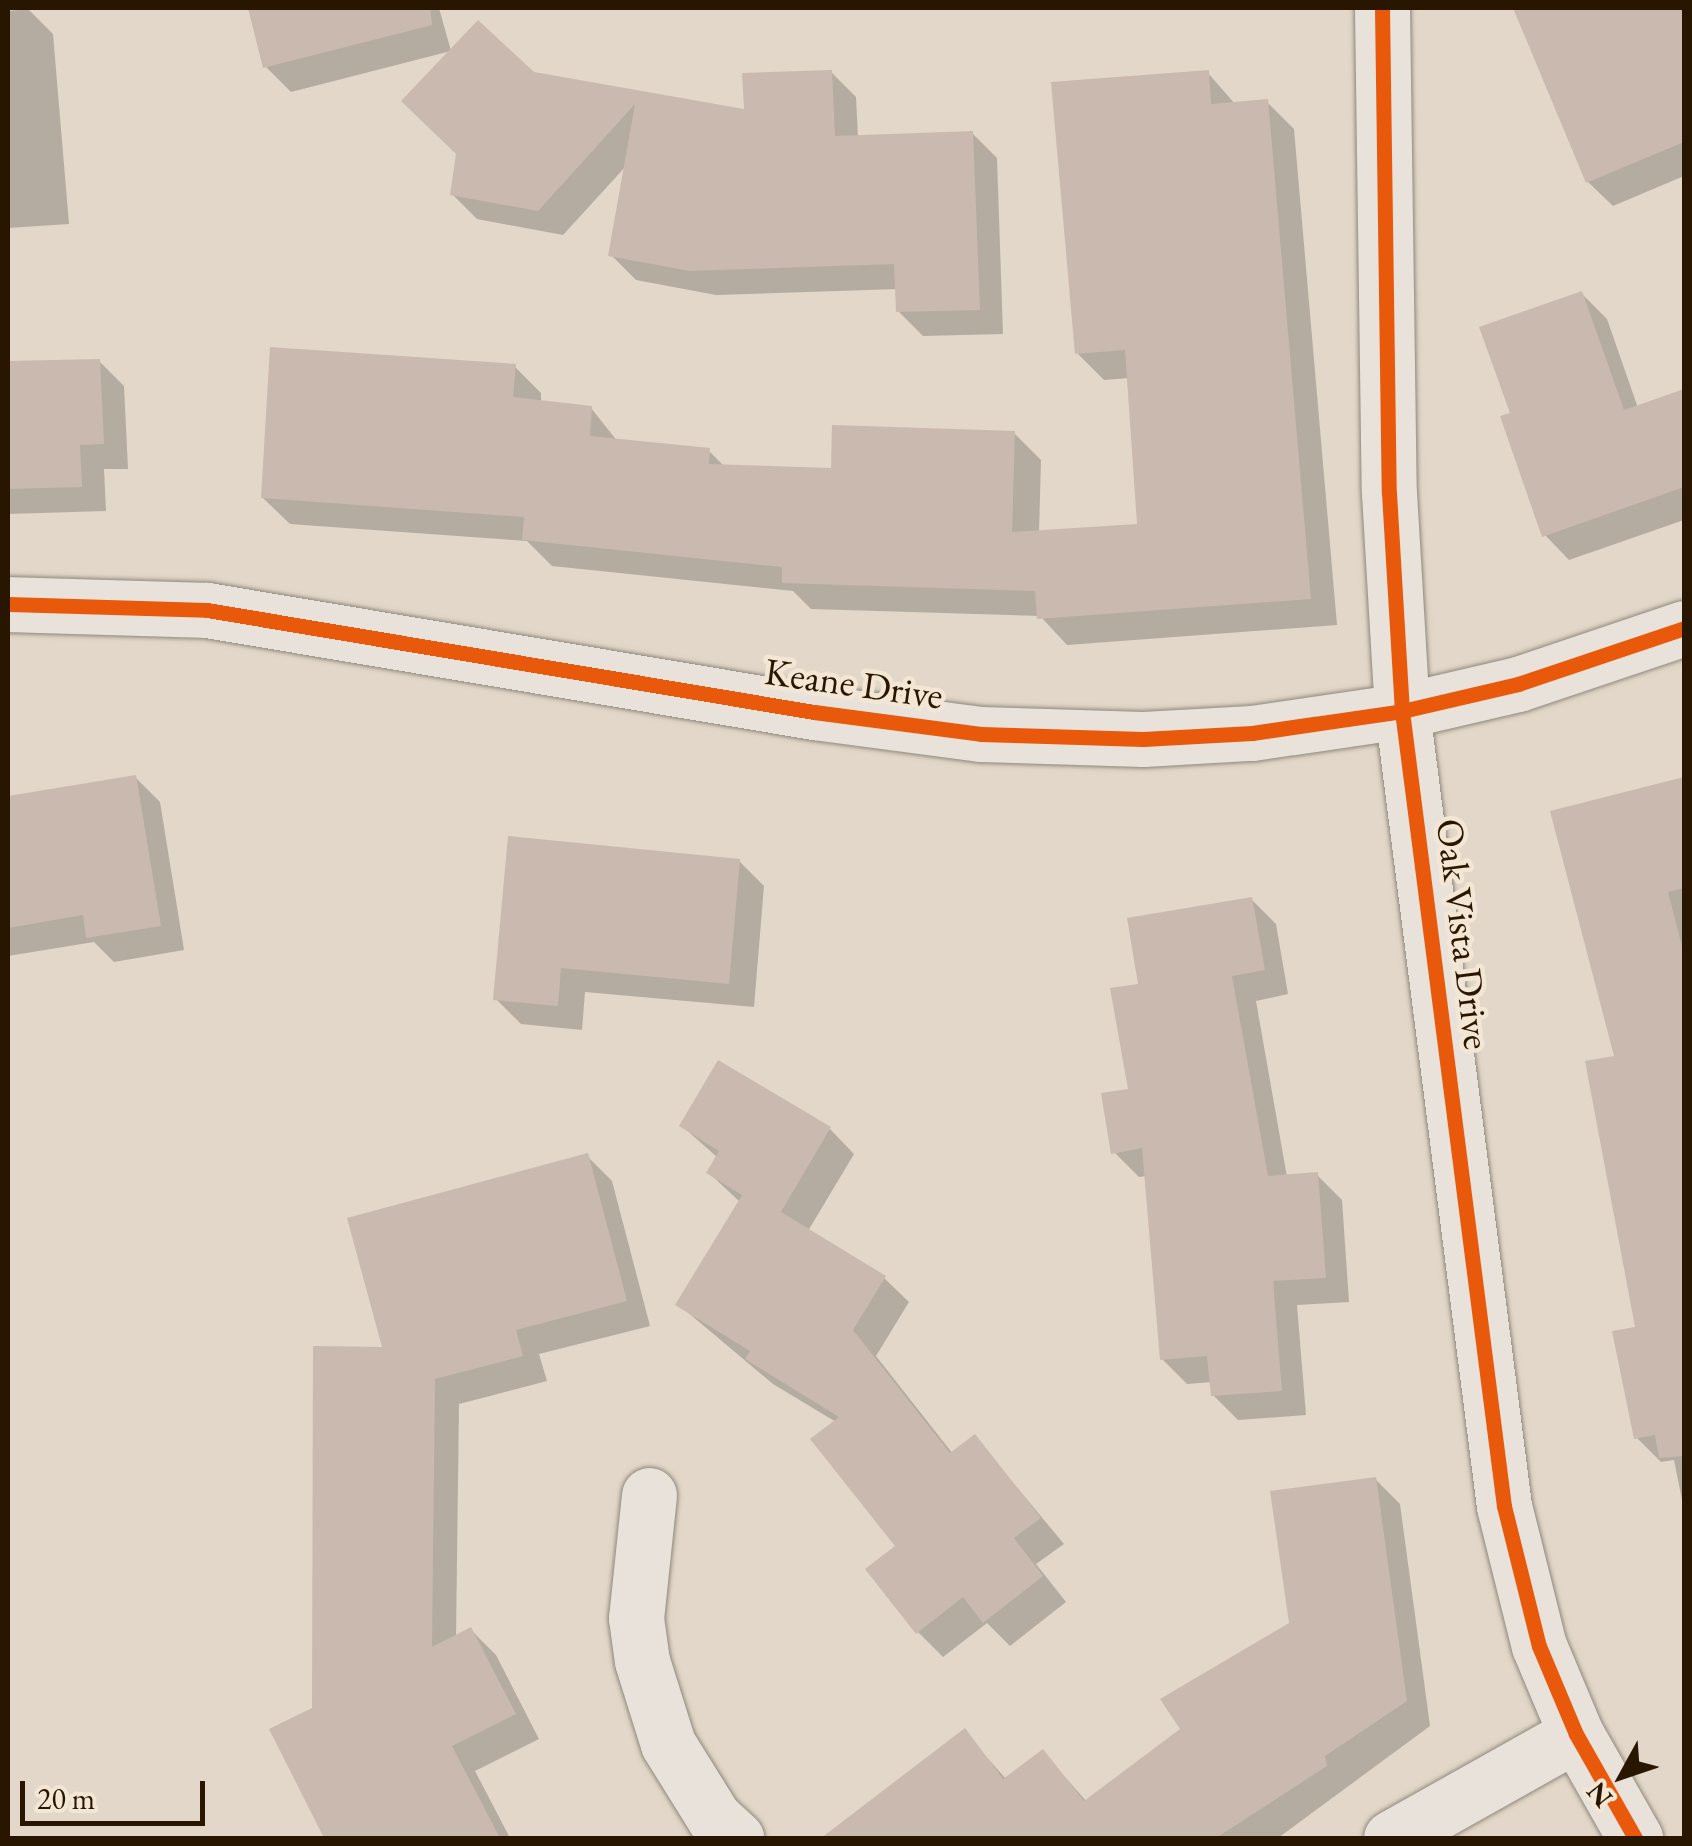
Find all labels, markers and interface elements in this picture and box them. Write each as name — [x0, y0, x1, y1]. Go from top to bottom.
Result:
street label: Keane Drive — [762, 648, 946, 718]
street label: Oak Vista Drive — [1427, 816, 1501, 1052]
north arrow — [1572, 1726, 1672, 1826]
scale bar — [25, 1761, 210, 1823]
text: N — [1578, 1775, 1620, 1816]
text: 20 m — [37, 1779, 95, 1818]

